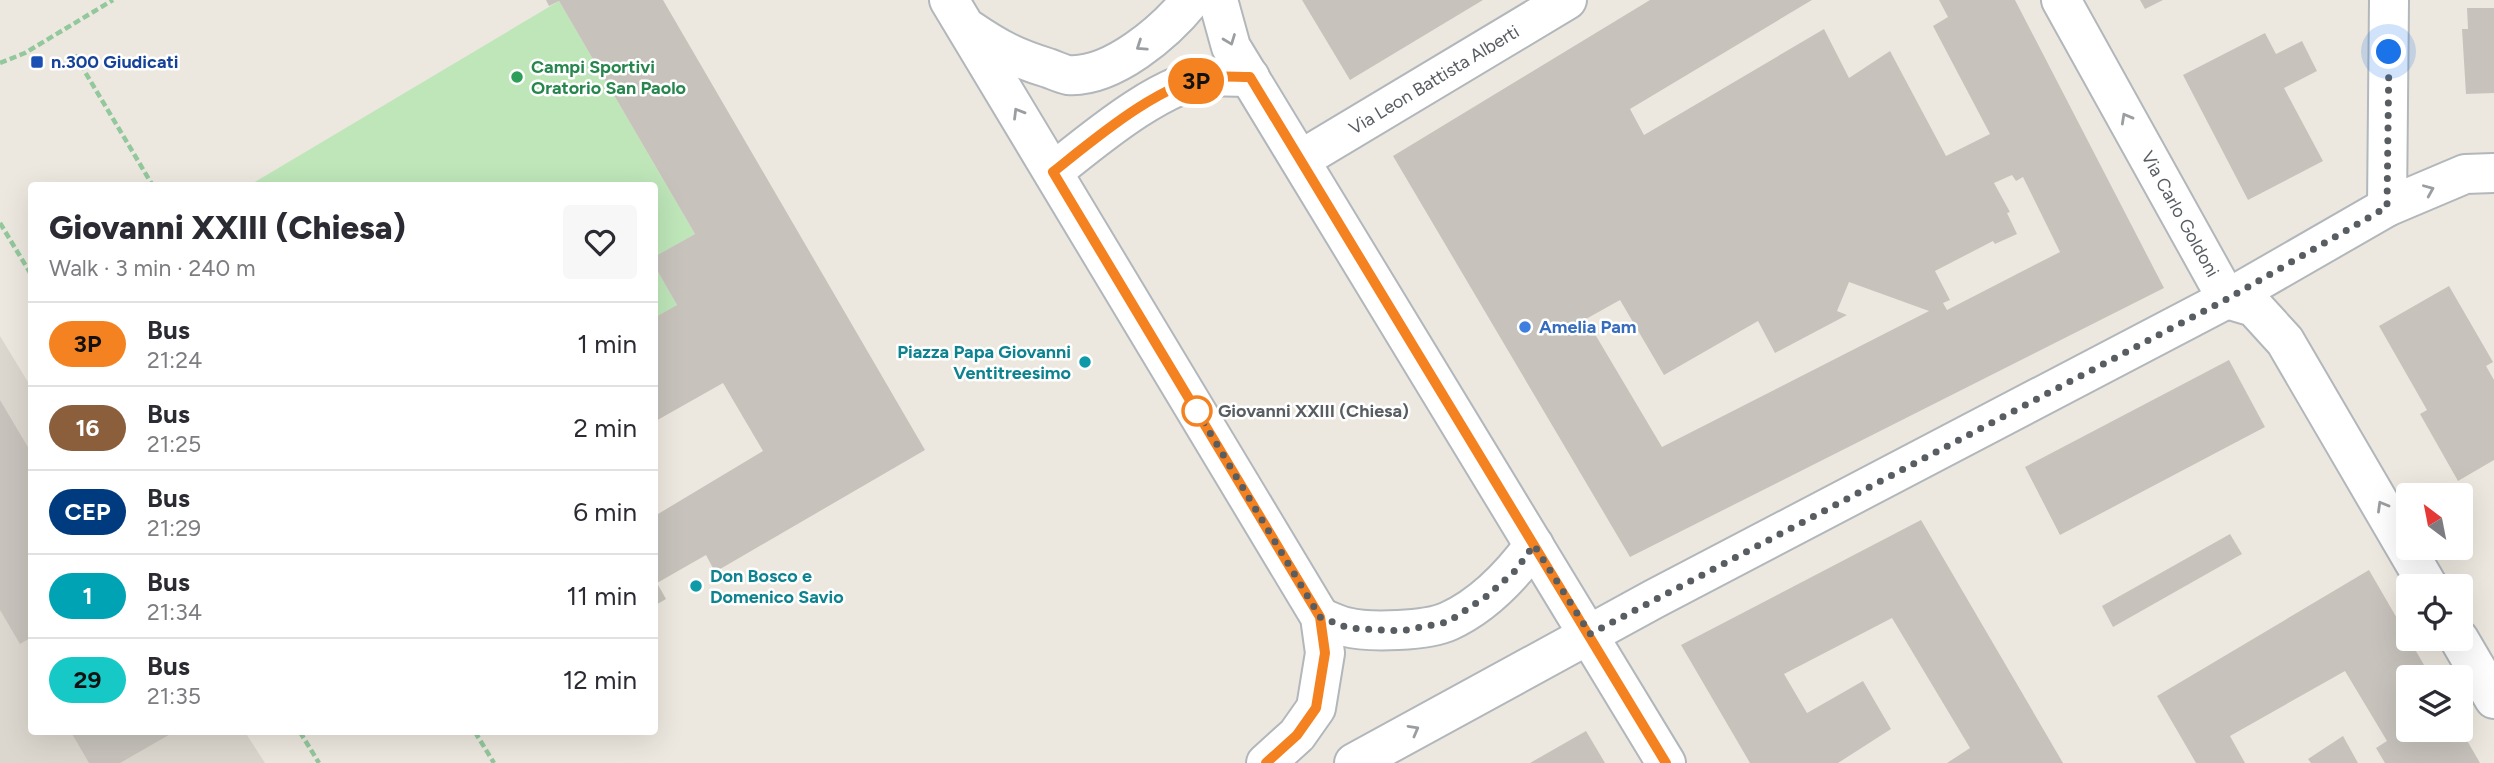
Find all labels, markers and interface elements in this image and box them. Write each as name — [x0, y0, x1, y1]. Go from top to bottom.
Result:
street label: Via Leon Battista Alberti — [1345, 20, 1523, 140]
one-way arrow — [1222, 34, 1236, 46]
your location — [2371, 34, 2406, 69]
one-way arrow — [1136, 38, 1149, 50]
place label: n.300 Giudicati — [51, 51, 178, 73]
marker: n.300 Giudicati — [29, 54, 45, 70]
place label: Campi Sportivi Oratorio San Paolo — [531, 56, 686, 99]
line badge: 3P — [1164, 58, 1228, 104]
text: 3P — [1182, 66, 1210, 95]
marker: Campi Sportivi Oratorio San Paolo — [509, 69, 525, 85]
one-way arrow — [1013, 108, 1026, 121]
one-way arrow — [2121, 112, 2135, 125]
street label: Via Carlo Goldoni — [2136, 147, 2224, 281]
one-way arrow — [2423, 184, 2435, 198]
button: heart — [563, 205, 637, 279]
text: Giovanni XXIII (Chiesa) — [49, 208, 406, 247]
text: Walk · 3 min · 240 m — [49, 254, 256, 282]
text: Bus — [147, 314, 190, 346]
place label: Amelia Pam — [1539, 316, 1637, 338]
marker: Amelia Pam — [1517, 319, 1533, 335]
text: 1 min — [577, 328, 637, 360]
text: 3P — [74, 329, 101, 358]
place label: Piazza Papa Giovanni Ventitreesimo — [897, 341, 1071, 384]
text: 21:24 — [147, 346, 202, 374]
marker: Piazza Papa Giovanni Ventitreesimo — [1077, 354, 1093, 370]
marker: Giovanni XXIII (Chiesa) — [1182, 396, 1212, 426]
text: Bus — [147, 398, 190, 430]
place label: Giovanni XXIII (Chiesa) — [1218, 400, 1409, 422]
text: 2 min — [573, 412, 637, 444]
text: 16 — [75, 413, 100, 442]
text: 21:25 — [147, 430, 201, 458]
text: Bus — [147, 482, 190, 514]
north arrow — [2396, 483, 2473, 560]
map controls — [2396, 483, 2473, 742]
text: 6 min — [573, 496, 637, 528]
text: CEP — [64, 497, 111, 526]
one-way arrow — [2377, 501, 2390, 514]
text: 21:29 — [147, 514, 201, 542]
place label: Don Bosco e Domenico Savio — [710, 565, 844, 608]
text: Bus — [147, 566, 190, 598]
button: locate — [2396, 574, 2473, 651]
marker: Don Bosco e Domenico Savio — [688, 578, 704, 594]
text: 11 min — [566, 580, 637, 612]
text: 1 — [82, 581, 93, 610]
text: 21:34 — [147, 598, 202, 626]
text: Bus — [147, 650, 190, 682]
text: 12 min — [563, 664, 637, 696]
text: 29 — [74, 665, 101, 694]
button: layers — [2396, 665, 2473, 742]
text: 21:35 — [147, 682, 201, 710]
one-way arrow — [1407, 725, 1419, 738]

